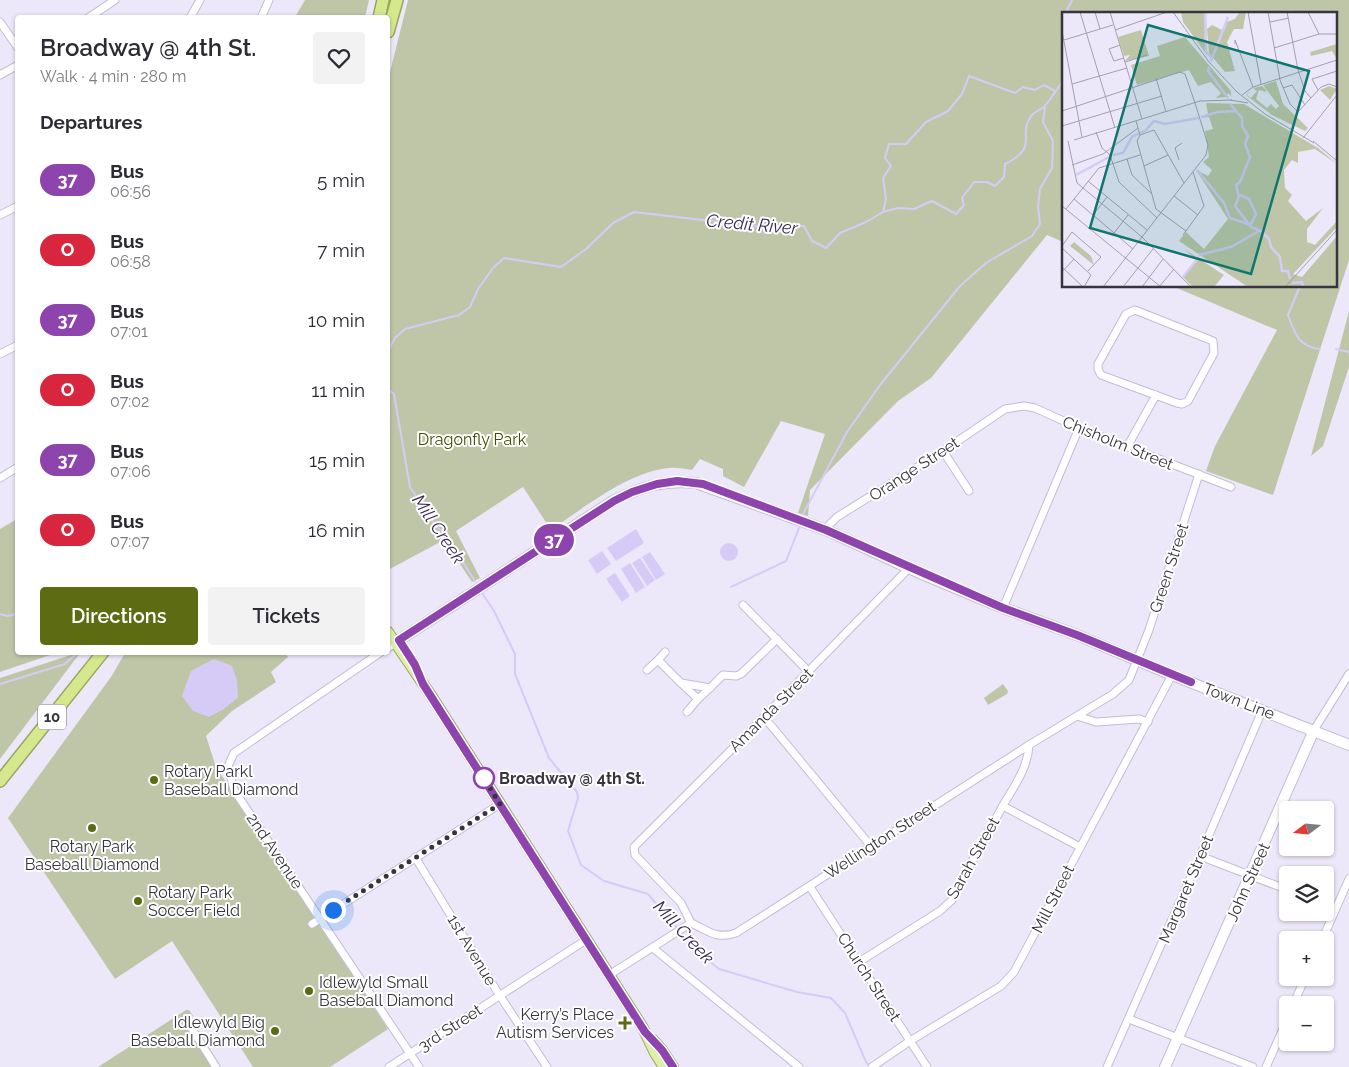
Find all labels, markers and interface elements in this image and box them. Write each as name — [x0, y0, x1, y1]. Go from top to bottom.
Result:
inset map — [1062, 12, 1336, 288]
button: heart — [313, 32, 365, 84]
text: Broadway @ 4th St. — [40, 33, 256, 62]
text: Walk · 4 min · 280 m — [40, 67, 187, 86]
text: Departures — [40, 111, 142, 133]
text: Bus — [110, 160, 144, 182]
text: 37 — [57, 169, 78, 190]
text: 5 min — [317, 169, 365, 191]
text: 06:56 — [110, 182, 151, 201]
water label: Credit River — [705, 210, 799, 239]
text: Bus — [110, 230, 144, 252]
text: O — [61, 239, 74, 260]
text: 7 min — [317, 239, 365, 261]
text: 06:58 — [110, 252, 151, 271]
text: Bus — [110, 300, 144, 322]
text: 37 — [57, 309, 78, 330]
text: 10 min — [308, 309, 365, 331]
text: 07:01 — [110, 322, 148, 341]
text: Bus — [110, 370, 144, 392]
text: O — [61, 379, 74, 400]
text: 11 min — [311, 379, 365, 401]
text: 07:02 — [110, 392, 149, 411]
street label: Chisholm Street — [1060, 412, 1177, 474]
park label: Dragonfly Park — [418, 430, 527, 449]
street label: Orange Street — [866, 433, 963, 505]
text: Bus — [110, 440, 144, 462]
text: 37 — [57, 449, 78, 470]
text: 15 min — [309, 449, 365, 471]
text: 07:06 — [110, 462, 151, 481]
water label: Mill Creek — [408, 490, 470, 568]
text: Bus — [110, 510, 144, 532]
text: O — [61, 519, 74, 540]
text: 16 min — [308, 519, 365, 541]
street label: Green Street — [1146, 520, 1193, 615]
line badge: 37 — [532, 524, 576, 556]
text: 37 — [544, 529, 564, 550]
text: 07:07 — [110, 532, 149, 551]
button: Directions — [40, 587, 198, 645]
button: Tickets — [208, 587, 365, 645]
street label: Amanda Street — [725, 664, 817, 756]
street label: Town Line — [1201, 679, 1277, 723]
road number: 10 — [38, 704, 66, 730]
place label: Rotary Parkl Baseball Diamond — [164, 762, 299, 799]
marker: Broadway @ 4th St. — [473, 767, 495, 789]
place label: Broadway @ 4th St. — [499, 769, 645, 788]
marker: Rotary Parkl Baseball Diamond — [148, 774, 160, 786]
street label: Wellington Street — [821, 797, 940, 883]
north arrow — [1279, 801, 1334, 856]
map controls — [1279, 801, 1334, 1051]
street label: 2nd Avenue — [243, 809, 307, 893]
street label: Sarah Street — [943, 813, 1004, 902]
marker: Rotary Park Baseball Diamond — [86, 822, 98, 834]
street label: Margaret Street — [1155, 832, 1217, 946]
place label: Rotary Park Baseball Diamond — [25, 837, 159, 874]
street label: John Street — [1222, 839, 1274, 924]
street label: Mill Street — [1028, 861, 1079, 936]
button: layers — [1279, 866, 1334, 921]
place label: Rotary Park Soccer Field — [148, 883, 240, 920]
marker: Rotary Park Soccer Field — [132, 895, 144, 907]
water label: Mill Creek — [649, 896, 719, 968]
your location — [321, 898, 346, 923]
street label: 1st Avenue — [443, 911, 501, 989]
street label: Church Street — [833, 929, 905, 1025]
button: + — [1279, 931, 1334, 986]
place label: Idlewyld Small Baseball Diamond — [319, 973, 454, 1010]
marker: Idlewyld Small Baseball Diamond — [303, 985, 315, 997]
button: − — [1279, 996, 1334, 1051]
street label: 3rd Street — [414, 1000, 486, 1056]
place label: Kerry’s Place Autism Services — [496, 1005, 614, 1042]
place label: Idlewyld Big Baseball Diamond — [130, 1013, 265, 1050]
marker: Kerry’s Place Autism Services — [618, 1016, 632, 1030]
marker: Idlewyld Big Baseball Diamond — [269, 1025, 281, 1037]

